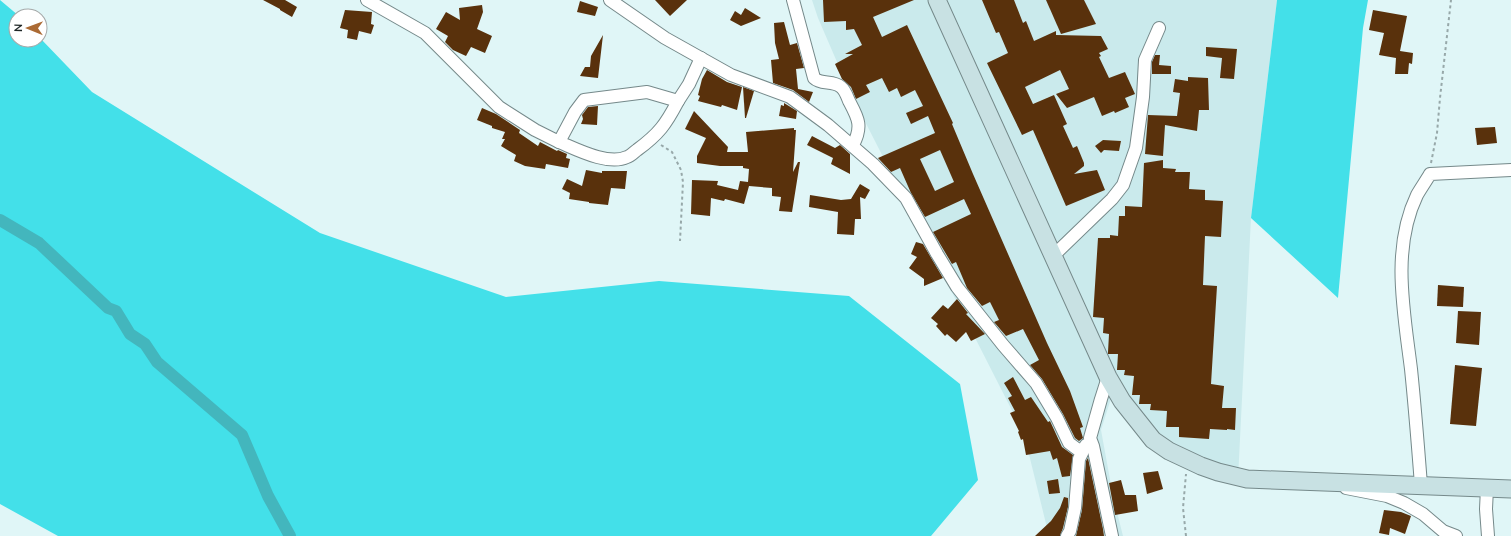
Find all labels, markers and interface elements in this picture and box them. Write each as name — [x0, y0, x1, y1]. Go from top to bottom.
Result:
north arrow — [8, 8, 48, 48]
text: N — [11, 24, 26, 32]

